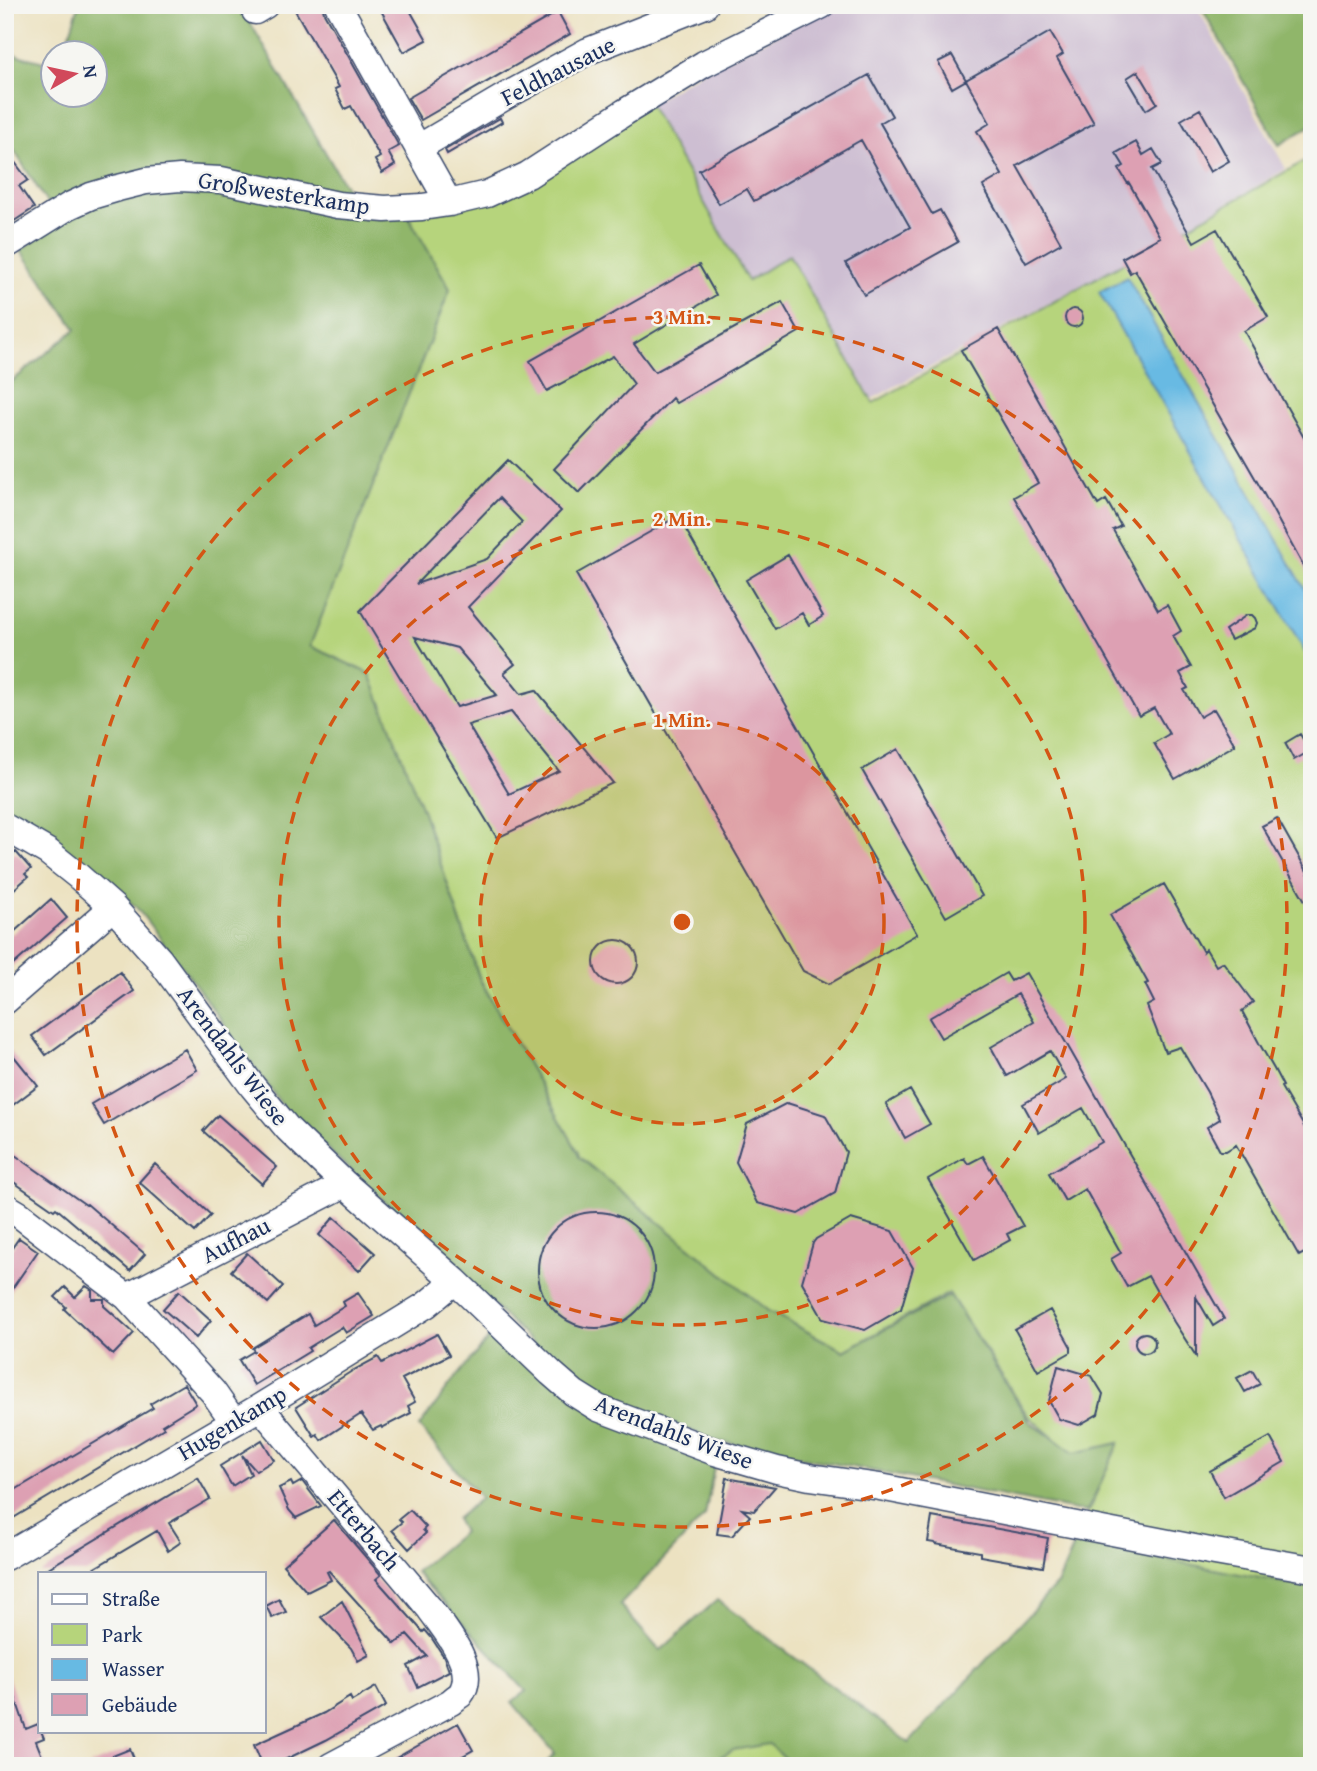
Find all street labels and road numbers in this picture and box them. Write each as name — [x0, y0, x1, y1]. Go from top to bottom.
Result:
street label: Feldhausaue — [494, 27, 621, 114]
street label: Großwesterkamp — [196, 162, 372, 223]
street label: Arendahls Wiese — [169, 978, 298, 1133]
street label: Aufhau — [195, 1207, 276, 1272]
street label: Hugenkamp — [171, 1376, 293, 1469]
street label: Arendahls Wiese — [590, 1385, 758, 1478]
street label: Etterbach — [320, 1481, 410, 1579]

